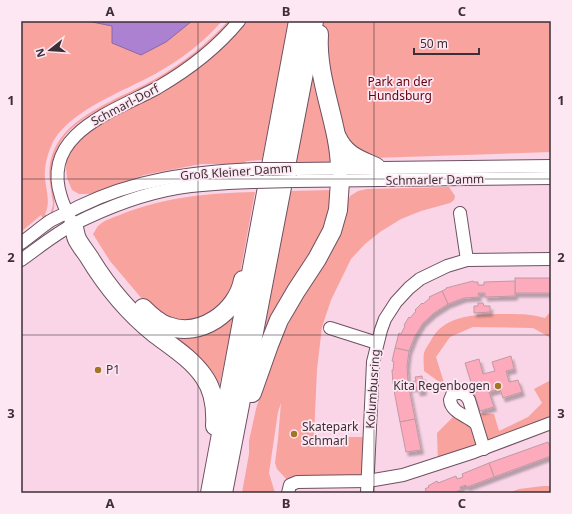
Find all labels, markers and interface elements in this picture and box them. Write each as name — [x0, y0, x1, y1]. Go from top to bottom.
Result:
text: A — [106, 2, 115, 20]
text: B — [282, 2, 290, 20]
text: C — [458, 2, 466, 20]
north arrow — [30, 30, 70, 70]
scale bar — [414, 30, 479, 56]
text: 50 m — [420, 35, 448, 52]
text: N — [31, 47, 48, 60]
park label: Park an der Hundsburg — [368, 73, 432, 104]
street label: Schmarl-Dorf — [88, 79, 163, 130]
text: 1 — [7, 91, 15, 109]
text: 1 — [557, 91, 565, 109]
street label: Groß Kleiner Damm — [180, 159, 292, 184]
street label: Schmarler Damm — [386, 170, 484, 189]
text: 2 — [7, 248, 15, 266]
text: 2 — [557, 248, 565, 266]
street label: Kolumbusring — [361, 349, 384, 429]
place label: P1 — [106, 361, 120, 378]
marker: P1 — [93, 365, 103, 375]
place label: Kita Regenbogen — [393, 377, 490, 394]
marker: Kita Regenbogen — [493, 381, 503, 391]
text: 3 — [7, 404, 15, 422]
text: 3 — [557, 404, 565, 422]
place label: Skatepark Schmarl — [302, 418, 359, 449]
marker: Skatepark Schmarl — [289, 429, 299, 439]
text: A — [106, 494, 115, 512]
text: B — [282, 494, 290, 512]
text: C — [458, 494, 466, 512]

